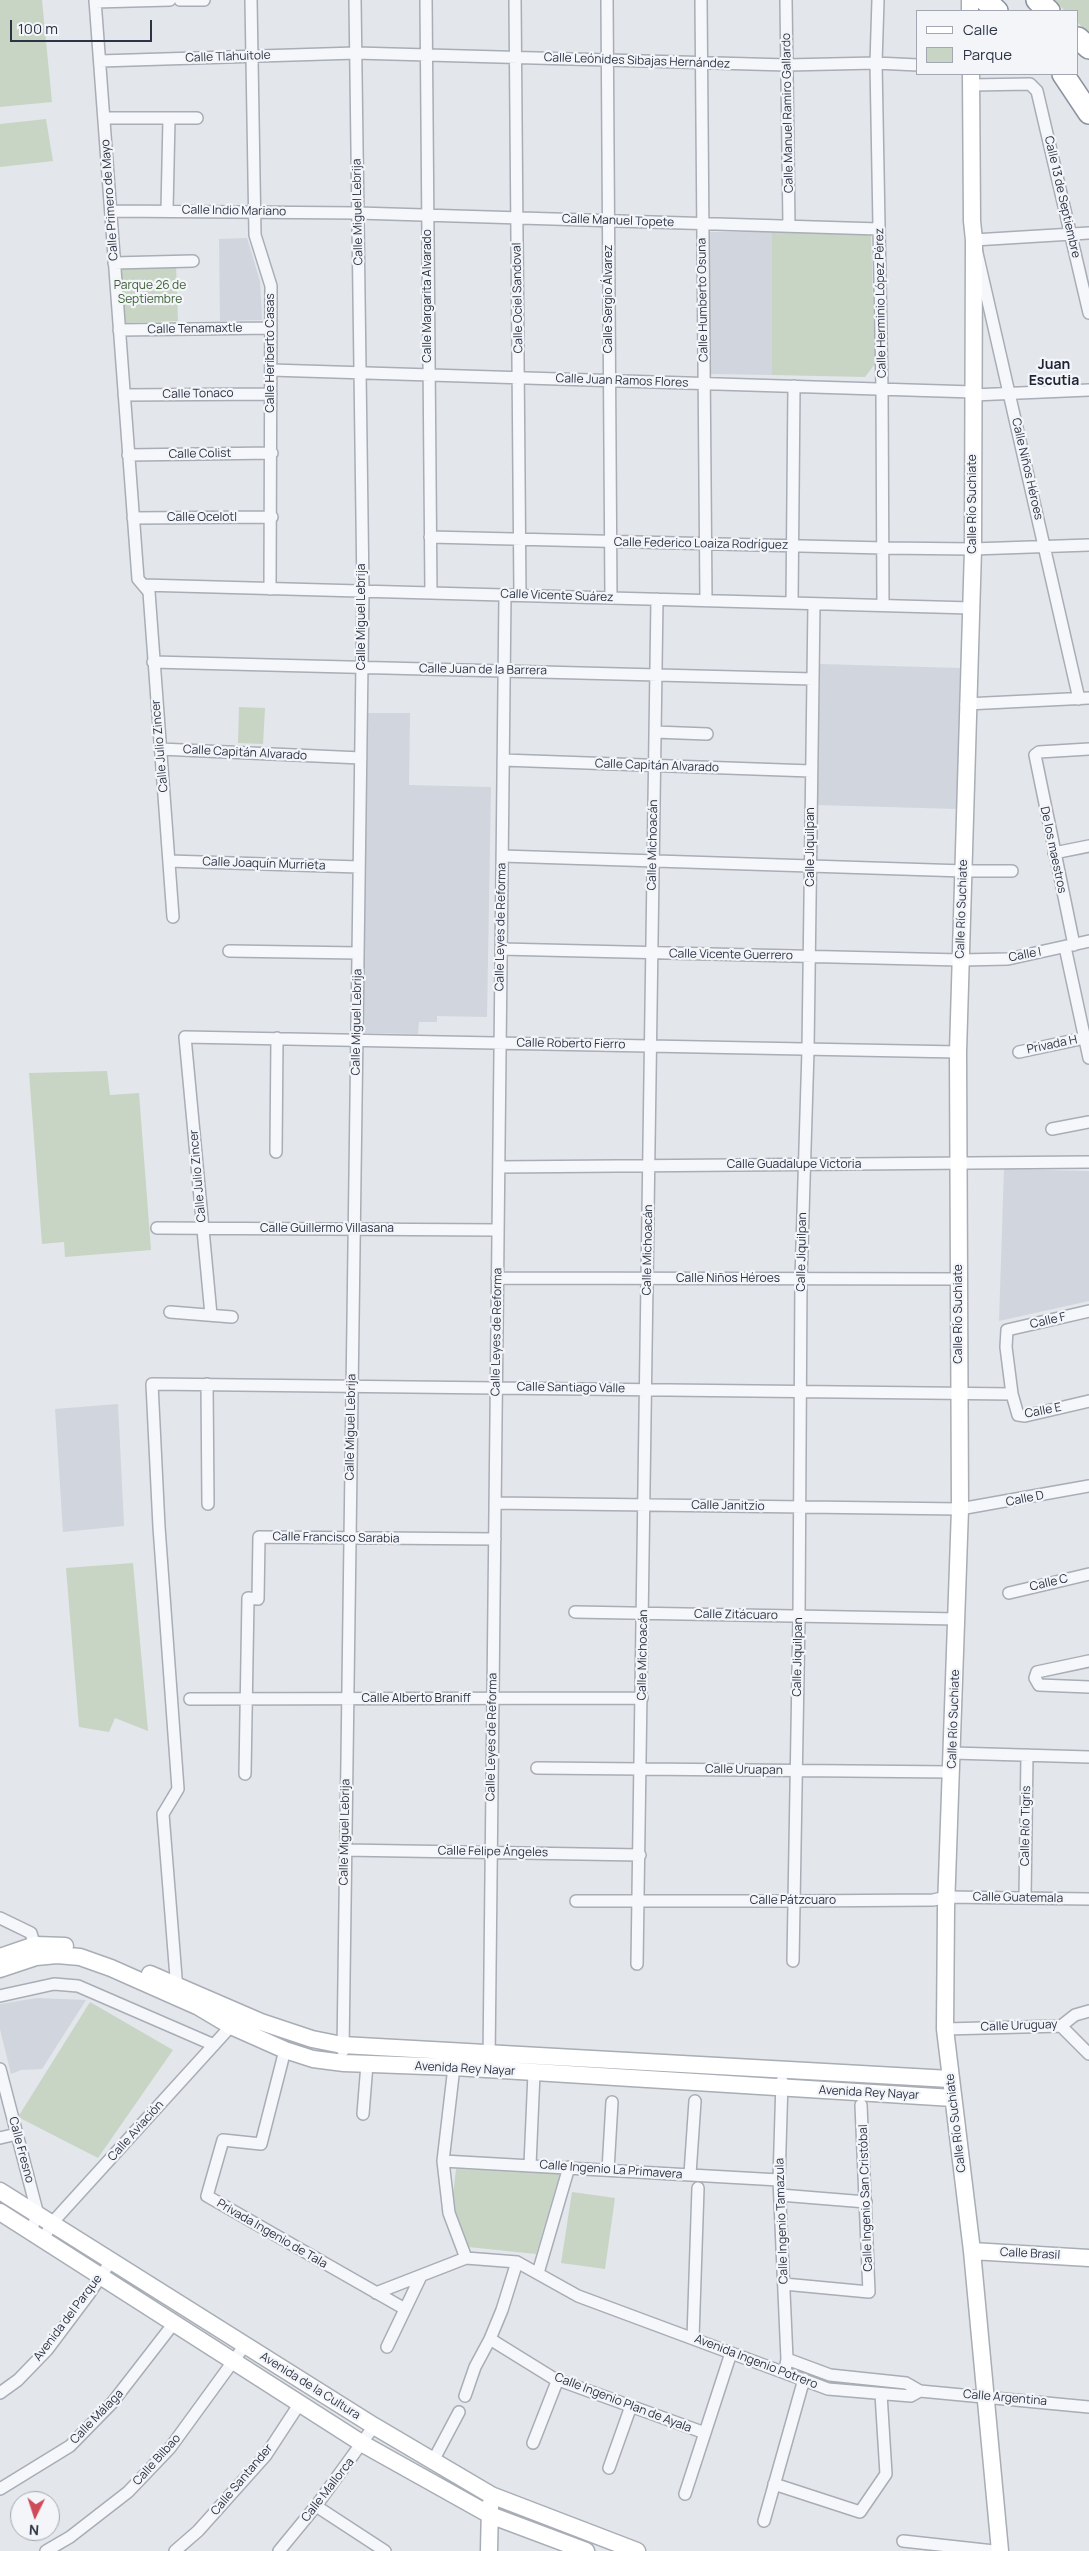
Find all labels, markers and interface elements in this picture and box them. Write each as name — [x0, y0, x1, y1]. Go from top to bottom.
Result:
scale bar — [12, 10, 155, 42]
legend — [916, 10, 1079, 75]
text: 100 m — [18, 18, 58, 39]
text: Calle — [963, 19, 998, 40]
street label: Calle Manuel Ramiro Gallardo — [779, 33, 797, 193]
text: Parque — [963, 44, 1012, 65]
street label: Calle Tlahuitole — [185, 48, 271, 66]
street label: Calle Leónides Sibajas Hernández — [544, 51, 730, 71]
street label: Calle 13 de Septiembre — [1041, 135, 1083, 259]
street label: Calle Primero de Mayo — [99, 139, 121, 261]
street label: Calle Miguel Lebrija — [350, 159, 366, 265]
street label: Calle Indio Mariano — [182, 203, 286, 219]
street label: Calle Manuel Topete — [562, 212, 674, 230]
street label: Calle Herminio López Pérez — [872, 228, 890, 378]
street label: Calle Margarita Alvarado — [421, 229, 435, 363]
street label: Calle Humberto Osuna — [695, 238, 711, 362]
street label: Calle Ociel Sandoval — [510, 243, 526, 353]
street label: Calle Sergio Álvarez — [602, 245, 616, 353]
park label: Parque 26 de Septiembre — [114, 279, 186, 307]
street label: Calle Heriberto Casas — [264, 293, 278, 413]
street label: Calle Tenamaxtle — [147, 321, 243, 337]
district label: Juan Escutia — [1029, 357, 1079, 390]
street label: Calle Juan Ramos Flores — [555, 371, 689, 391]
street label: Calle Tonaco — [162, 386, 234, 402]
street label: Calle Niños Héroes — [1008, 417, 1046, 521]
street label: Calle Colist — [169, 446, 231, 462]
street label: Calle Río Suchiate — [966, 454, 980, 554]
street label: Calle Ocelotl — [167, 511, 237, 525]
street label: Calle Federico Loaiza Rodríguez — [614, 535, 788, 553]
street label: Calle Miguel Lebrija — [355, 564, 369, 670]
street label: Calle Vicente Suárez — [500, 587, 614, 605]
street label: Calle Juan de la Barrera — [419, 662, 547, 678]
street label: Calle Julio Zincer — [149, 699, 171, 793]
street label: Calle Capitán Alvarado — [183, 743, 307, 763]
street label: Calle Capitán Alvarado — [595, 757, 719, 775]
street label: Calle Michoacán — [645, 799, 661, 891]
street label: De los maestros — [1037, 805, 1069, 895]
street label: Calle Jiquilpan — [804, 807, 818, 887]
street label: Calle Joaquín Murrieta — [202, 855, 326, 873]
street label: Calle Río Suchiate — [953, 859, 971, 959]
street label: Calle Leyes de Reforma — [493, 863, 509, 991]
street label: Calle I — [1007, 945, 1043, 965]
street label: Calle Vicente Guerrero — [669, 947, 793, 963]
street label: Calle Miguel Lebrija — [349, 969, 365, 1075]
street label: Privada H — [1025, 1033, 1079, 1057]
street label: Calle Roberto Fierro — [516, 1036, 626, 1052]
street label: Calle Julio Zincer — [187, 1129, 209, 1223]
street label: Calle Guadalupe Victoria — [727, 1158, 861, 1172]
street label: Calle Michoacán — [640, 1204, 656, 1296]
street label: Calle Jiquilpan — [794, 1212, 810, 1292]
street label: Calle Guillermo Villasana — [260, 1222, 394, 1236]
street label: Calle Río Suchiate — [952, 1264, 966, 1364]
street label: Calle Leyes de Reforma — [489, 1268, 505, 1396]
street label: Calle Niños Héroes — [676, 1272, 780, 1286]
street label: Calle F — [1029, 1310, 1067, 1332]
street label: Calle Miguel Lebrija — [343, 1374, 359, 1480]
street label: Calle Santiago Valle — [517, 1380, 625, 1396]
street label: Calle E — [1023, 1400, 1063, 1422]
street label: Calle D — [1005, 1488, 1045, 1510]
street label: Calle Janitzio — [691, 1498, 765, 1514]
street label: Calle Francisco Sarabia — [272, 1530, 400, 1546]
street label: Calle C — [1028, 1572, 1070, 1594]
street label: Calle Zitácuaro — [694, 1607, 778, 1623]
street label: Calle Michoacán — [635, 1609, 651, 1701]
street label: Calle Jiquilpan — [790, 1617, 806, 1697]
street label: Calle Río Suchiate — [945, 1669, 963, 1769]
street label: Calle Leyes de Reforma — [484, 1673, 500, 1801]
street label: Calle Alberto Braniff — [361, 1692, 471, 1706]
street label: Calle Uruapan — [705, 1762, 783, 1778]
street label: Calle Miguel Lebrija — [337, 1779, 353, 1885]
street label: Calle Río Tigris — [1018, 1786, 1034, 1866]
street label: Calle Felipe Ángeles — [438, 1844, 548, 1860]
street label: Calle Guatemala — [973, 1890, 1063, 1906]
street label: Calle Pátzcuaro — [750, 1894, 836, 1908]
street label: Calle Uruguay — [980, 2017, 1058, 2035]
street label: Avenida Rey Nayar — [414, 2059, 516, 2079]
street label: Calle Río Suchiate — [943, 2073, 969, 2173]
street label: Avenida Rey Nayar — [818, 2083, 920, 2103]
street label: Calle Aviación — [105, 2098, 167, 2164]
street label: Calle Fresno — [5, 2115, 37, 2185]
street label: Calle Ingenio San Cristóbal — [856, 2124, 876, 2272]
street label: Calle Ingenio La Primavera — [539, 2158, 683, 2182]
street label: Calle Ingenio Tamazula — [773, 2158, 791, 2284]
street label: Privada Ingenio de Tala — [214, 2196, 330, 2272]
street label: Calle Brasil — [1000, 2245, 1060, 2263]
street label: Avenida del Parque — [31, 2272, 105, 2364]
street label: Avenida Ingenio Potrero — [692, 2332, 820, 2392]
street label: Avenida de la Cultura — [257, 2349, 363, 2423]
street label: Calle Ingenio Plan de Ayala — [552, 2370, 694, 2436]
street label: Calle Málaga — [67, 2387, 127, 2447]
street label: Calle Argentina — [962, 2387, 1048, 2409]
street label: Calle Bilbao — [130, 2431, 184, 2489]
street label: Calle Santander — [208, 2441, 276, 2519]
street label: Calle Mallorca — [299, 2455, 357, 2525]
north arrow — [10, 2491, 60, 2541]
text: N — [28, 2521, 40, 2540]

